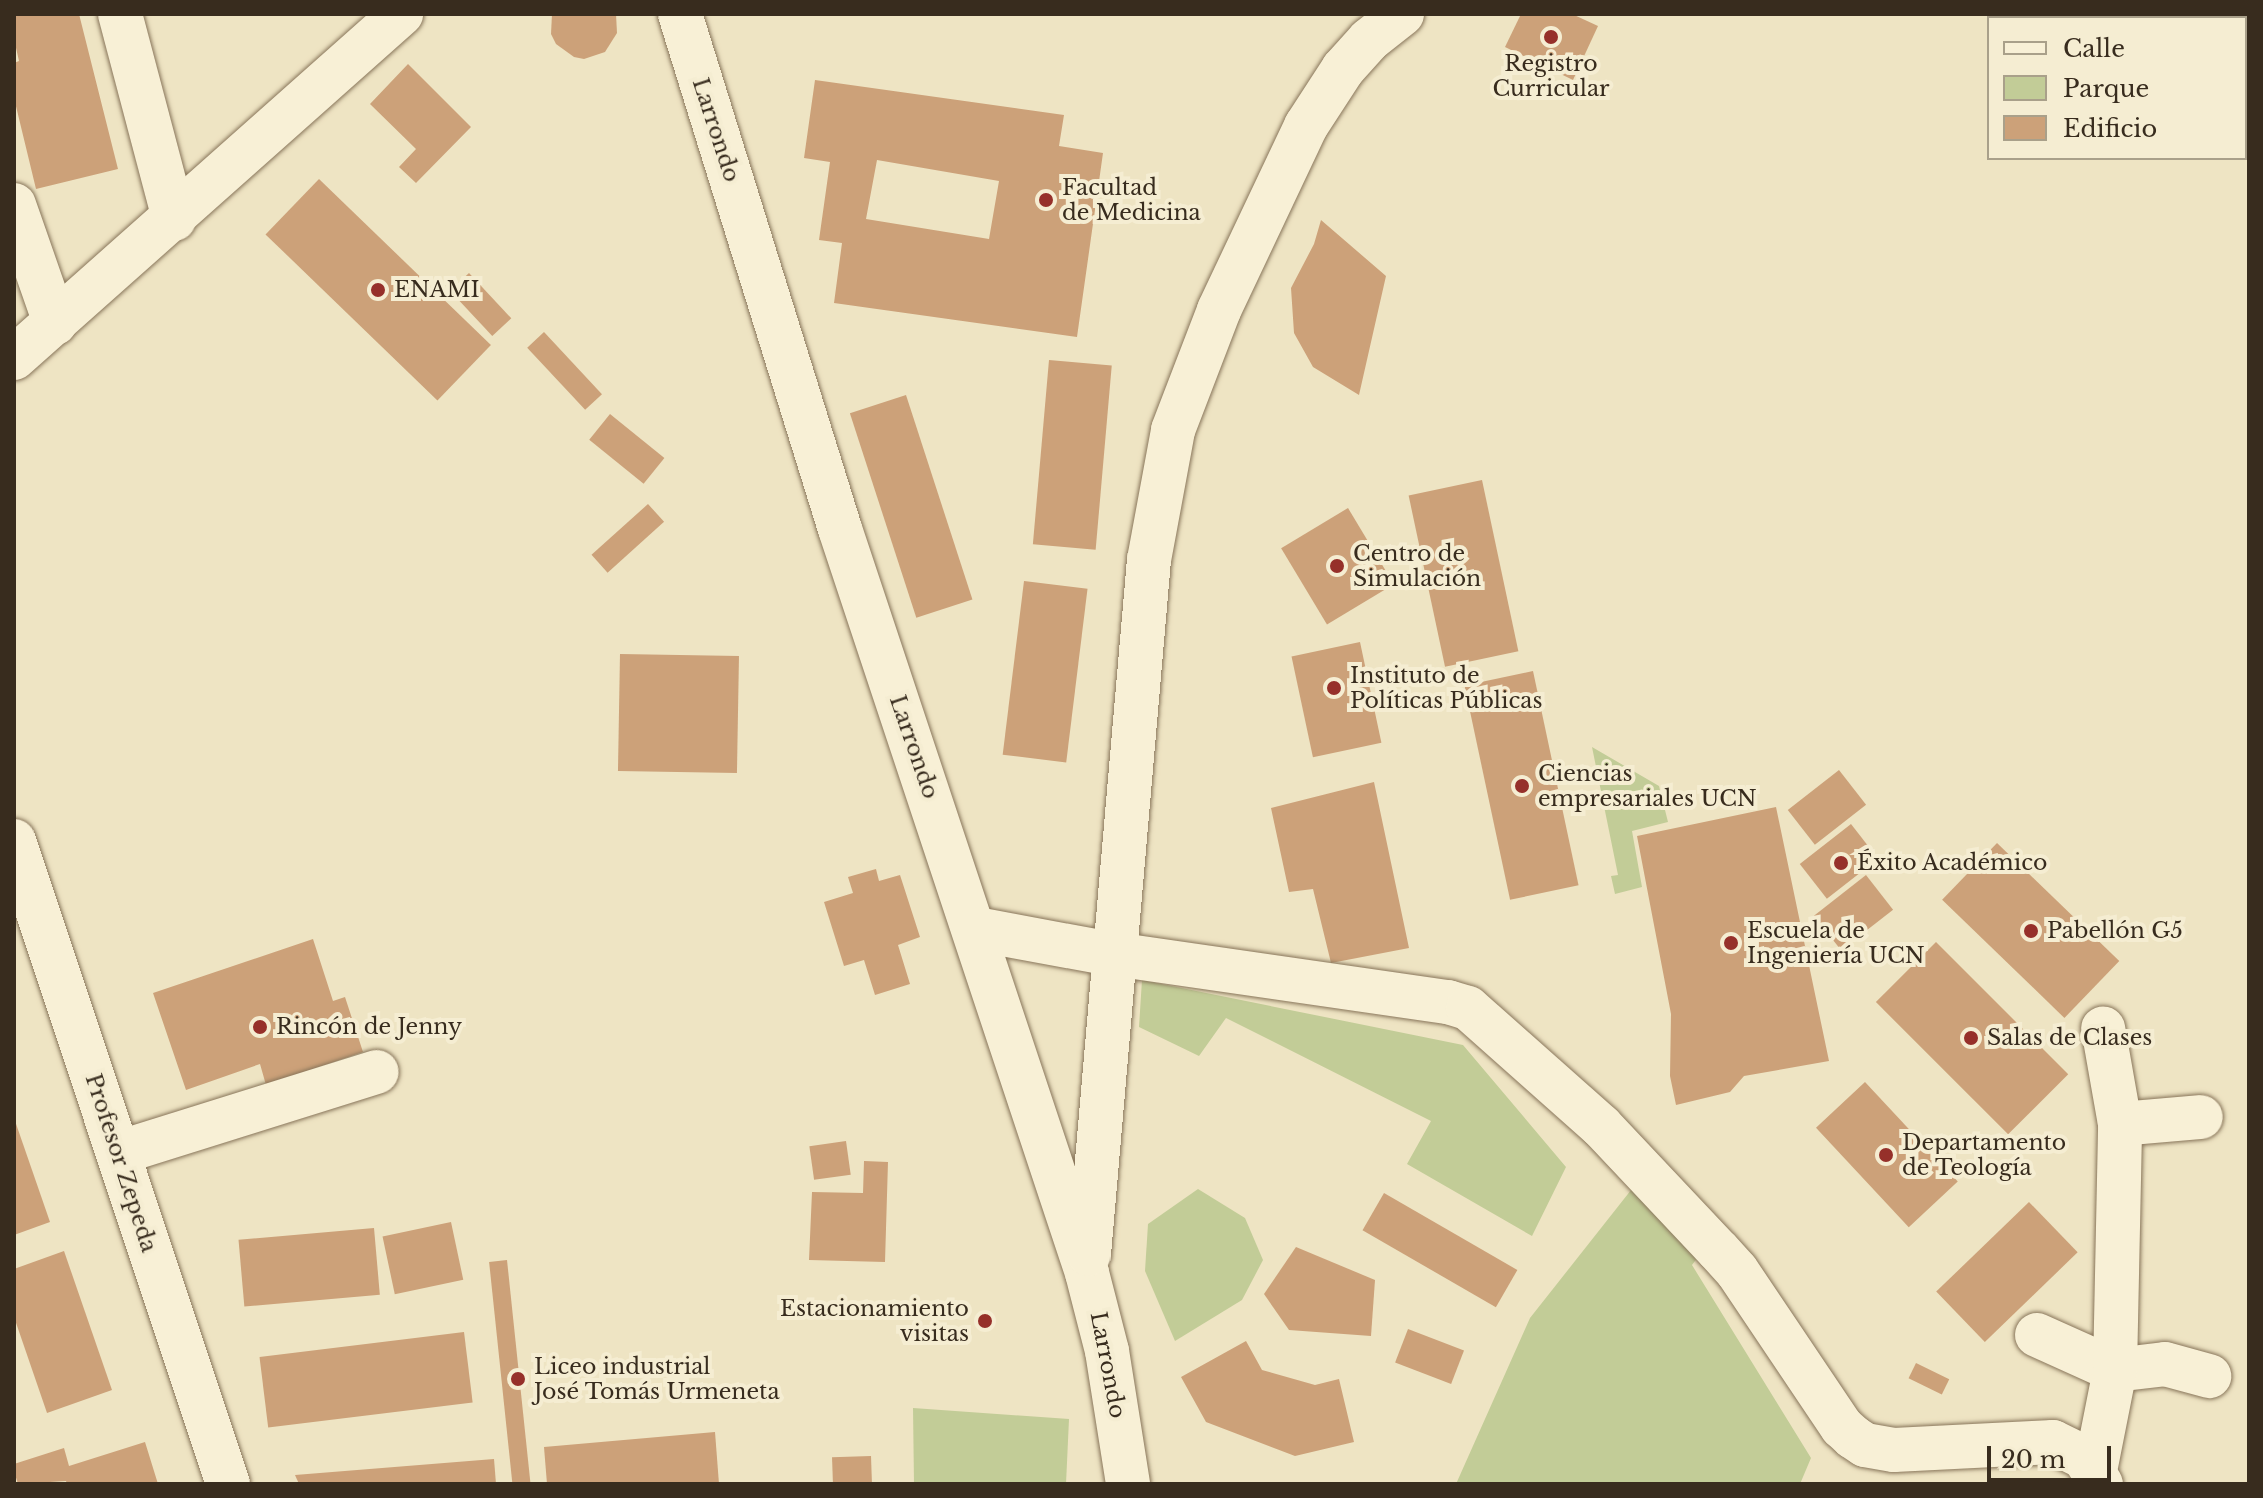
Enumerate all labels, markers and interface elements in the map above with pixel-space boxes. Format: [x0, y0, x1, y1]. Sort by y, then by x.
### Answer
legend [1987, 16, 2247, 160]
marker: Registro Curricular [1542, 28, 1560, 46]
text: Calle [2063, 34, 2125, 63]
place label: Registro Curricular [1492, 50, 1610, 102]
text: Parque [2063, 74, 2149, 103]
street label: Larrondo [687, 75, 745, 185]
text: Edificio [2063, 114, 2157, 143]
place label: Facultad de Medicina [1062, 174, 1201, 226]
marker: Facultad de Medicina [1037, 191, 1055, 209]
place label: ENAMI [394, 277, 480, 303]
marker: ENAMI [369, 281, 387, 299]
place label: Centro de Simulación [1353, 540, 1481, 592]
marker: Centro de Simulación [1328, 557, 1346, 575]
place label: Instituto de Políticas Públicas [1350, 662, 1542, 714]
marker: Instituto de Políticas Públicas [1325, 679, 1343, 697]
street label: Larrondo [884, 692, 944, 802]
place label: Ciencias empresariales UCN [1538, 760, 1757, 812]
marker: Ciencias empresariales UCN [1513, 777, 1531, 795]
place label: Éxito Académico [1857, 850, 2048, 876]
marker: Éxito Académico [1832, 854, 1850, 872]
place label: Escuela de Ingeniería UCN [1747, 917, 1925, 968]
place label: Pabellón G5 [2047, 918, 2183, 944]
marker: Pabellón G5 [2022, 922, 2040, 940]
marker: Escuela de Ingeniería UCN [1722, 934, 1740, 952]
place label: Rincón de Jenny [276, 1014, 462, 1040]
marker: Rincón de Jenny [251, 1018, 269, 1036]
place label: Salas de Clases [1987, 1025, 2152, 1051]
marker: Salas de Clases [1962, 1029, 1980, 1047]
street label: Profesor Zepeda [80, 1070, 162, 1256]
place label: Departamento de Teología [1902, 1129, 2066, 1180]
marker: Departamento de Teología [1877, 1146, 1895, 1164]
place label: Estacionamiento visitas [780, 1295, 969, 1346]
street label: Larrondo [1085, 1310, 1131, 1420]
marker: Estacionamiento visitas [976, 1312, 994, 1330]
place label: Liceo industrial José Tomás Urmeneta [534, 1353, 780, 1404]
marker: Liceo industrial José Tomás Urmeneta [509, 1370, 527, 1388]
scale bar [1991, 1430, 2115, 1480]
text: 20 m [2001, 1445, 2066, 1474]

